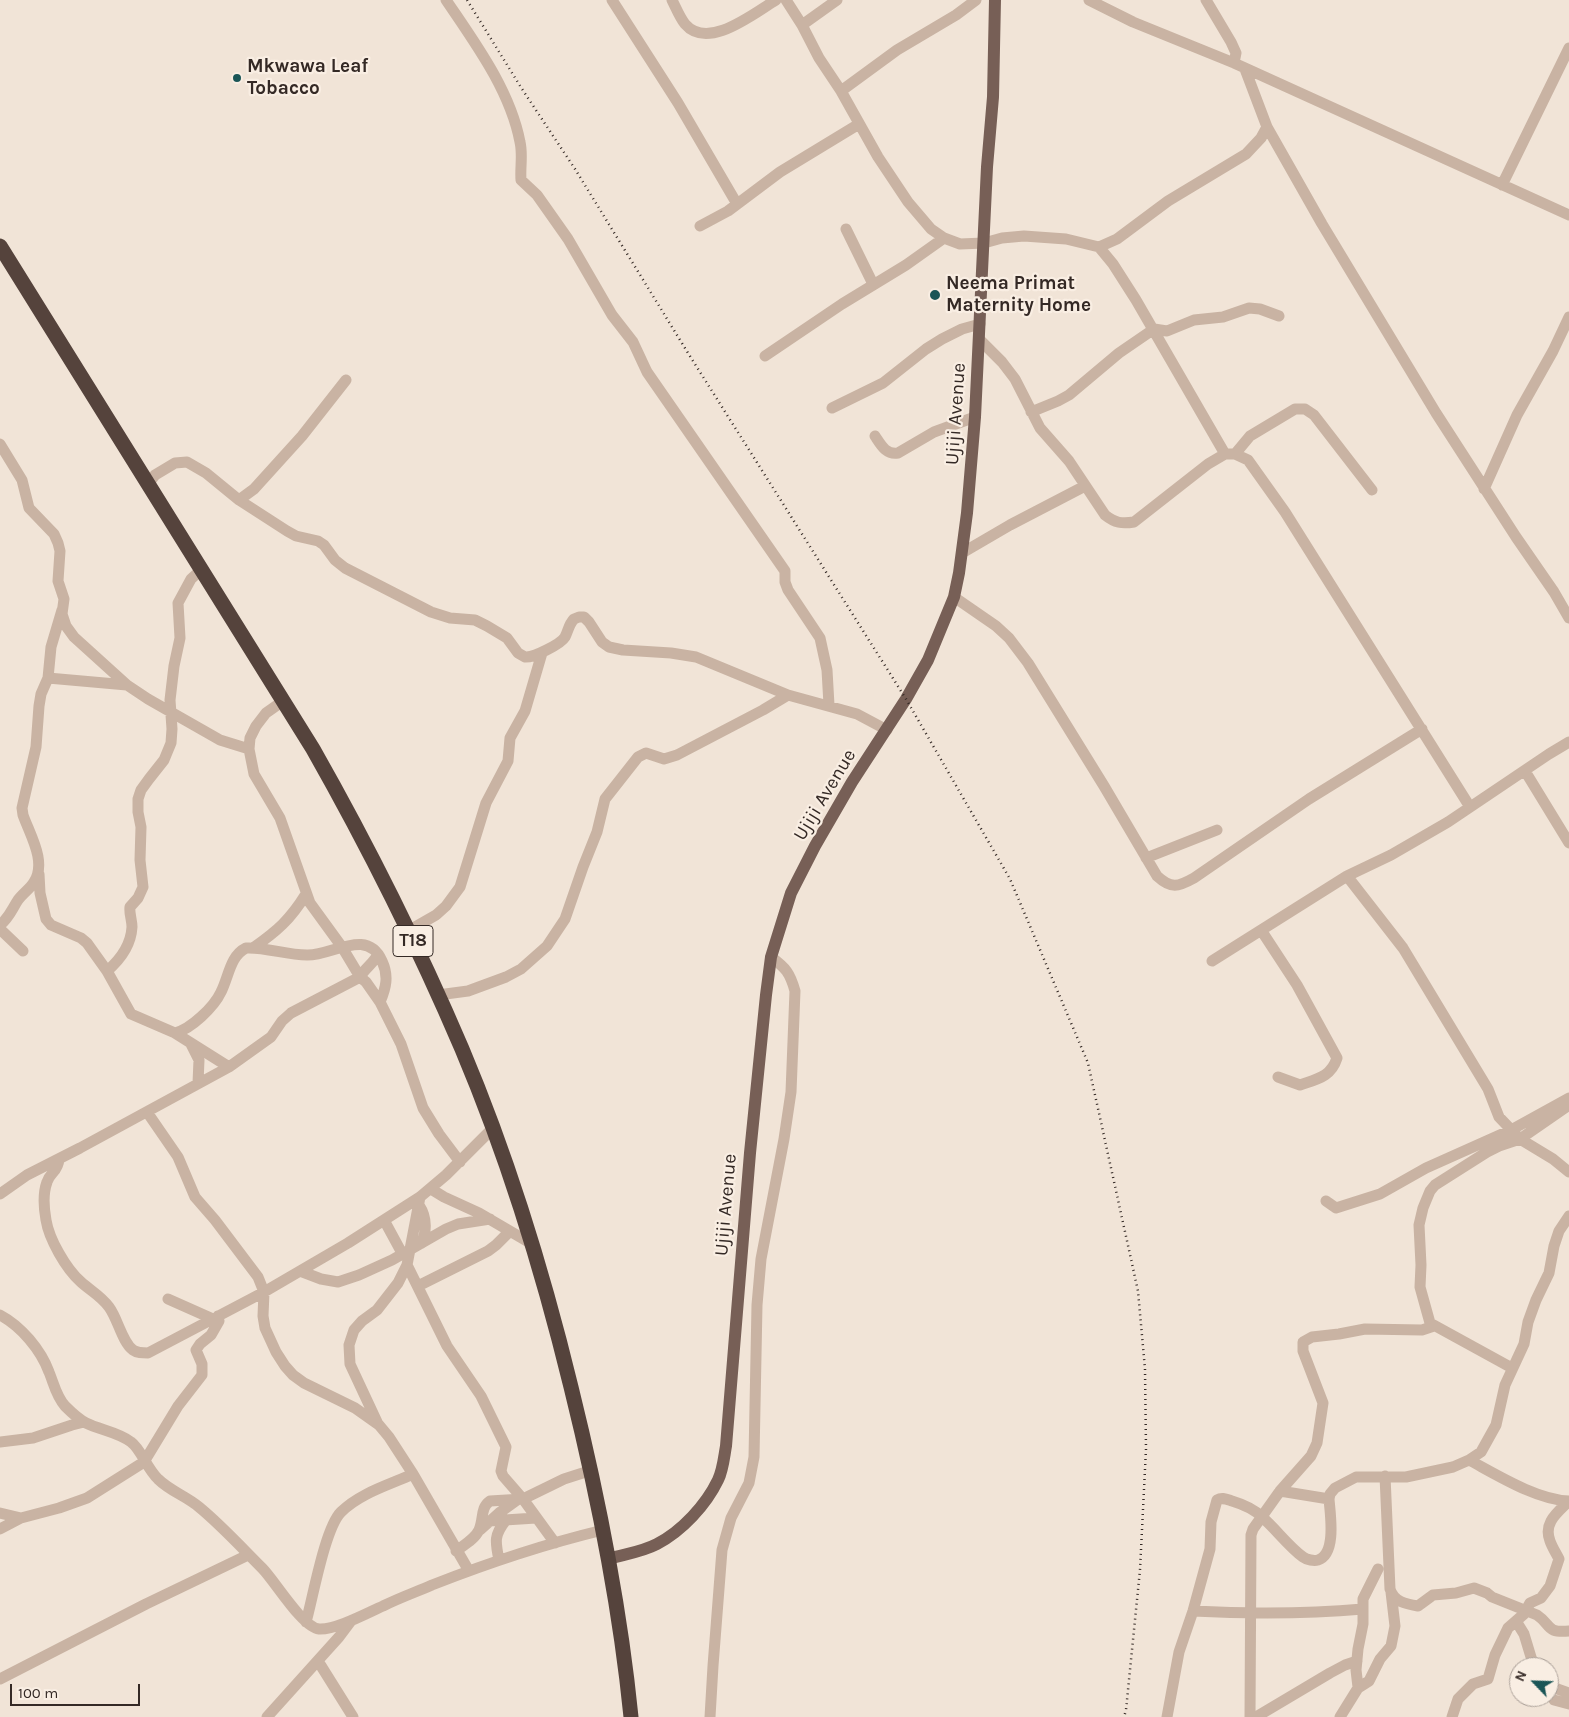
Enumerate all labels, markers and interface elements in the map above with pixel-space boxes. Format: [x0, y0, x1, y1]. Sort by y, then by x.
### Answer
place label: Mkwawa Leaf Tobacco [247, 56, 368, 100]
marker: Mkwawa Leaf Tobacco [231, 72, 243, 84]
place label: Neema Primat Maternity Home [946, 273, 1091, 317]
marker: Neema Primat Maternity Home [928, 288, 942, 302]
street label: Ujiji Avenue [941, 362, 971, 466]
street label: Ujiji Avenue [789, 745, 861, 845]
road number: T18 [393, 926, 433, 956]
street label: Ujiji Avenue [710, 1153, 742, 1257]
north arrow [1509, 1657, 1559, 1707]
text: N [1511, 1668, 1531, 1684]
scale bar [12, 1674, 142, 1706]
text: 100 m [18, 1684, 58, 1702]

